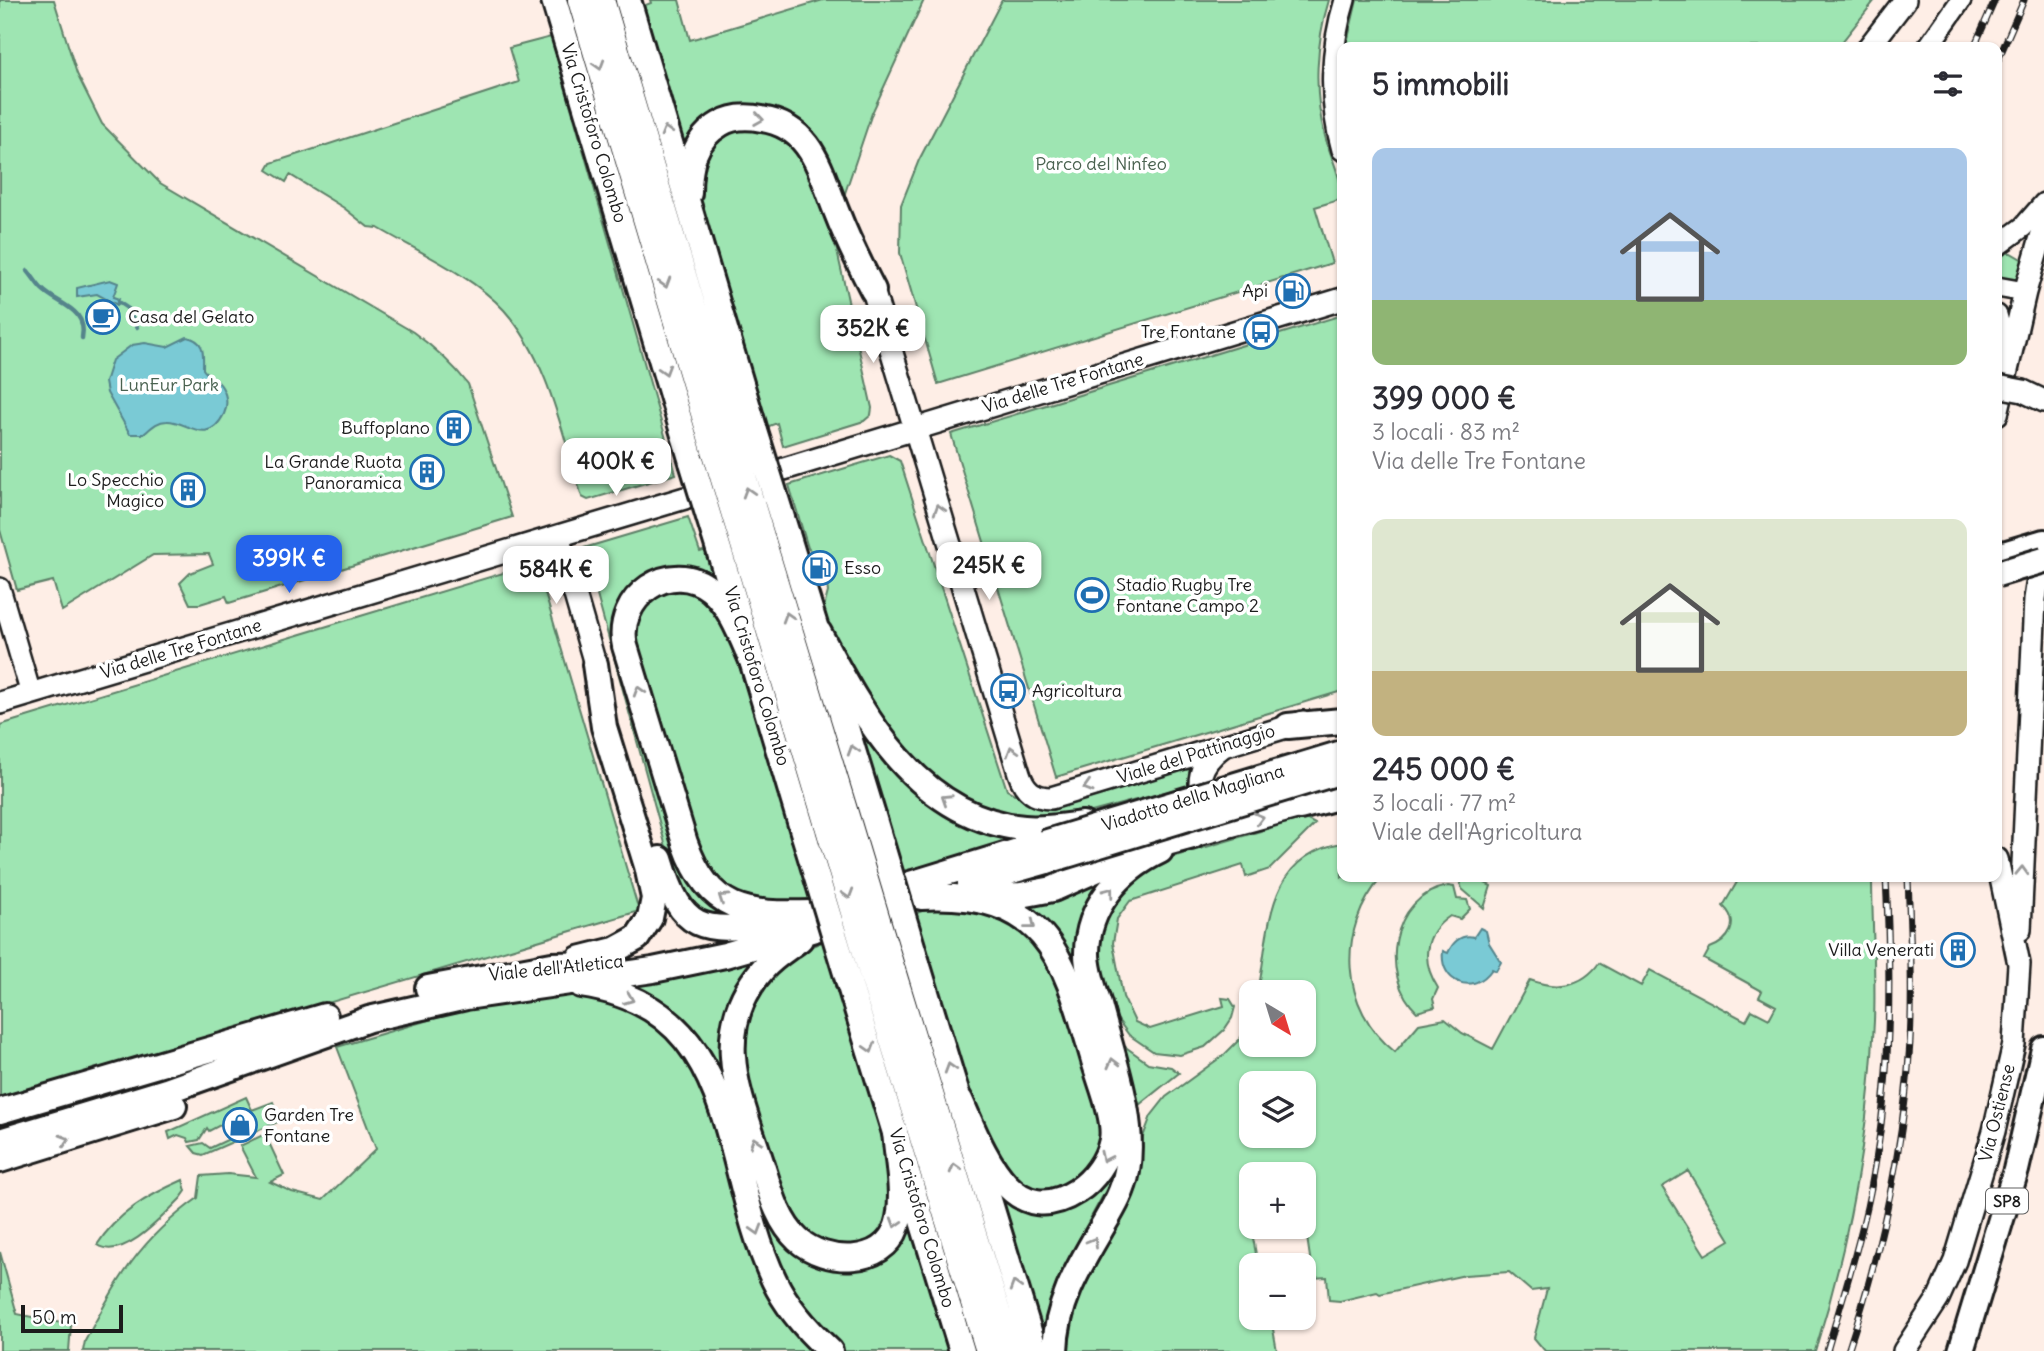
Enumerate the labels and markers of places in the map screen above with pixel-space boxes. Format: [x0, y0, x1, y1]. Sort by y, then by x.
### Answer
fuel station icon: Api [1274, 272, 1312, 310]
place label: Api [1242, 279, 1268, 302]
cafe icon: Casa del Gelato [84, 298, 122, 336]
place label: Casa del Gelato [128, 305, 254, 328]
pin: 352K € [816, 306, 930, 365]
bus stop icon: Tre Fontane [1242, 313, 1280, 351]
place label: Tre Fontane [1141, 320, 1236, 343]
building icon: Buffoplano [435, 409, 473, 447]
place label: Buffoplano [341, 416, 430, 439]
pin: 400K € [559, 438, 673, 498]
place label: La Grande Ruota Panoramica [264, 450, 402, 494]
building icon: La Grande Ruota Panoramica [408, 453, 446, 491]
place label: Lo Specchio Magico [67, 468, 164, 512]
building icon: Lo Specchio Magico [169, 471, 207, 509]
pin: 399K € [232, 536, 346, 595]
pin: 245K € [932, 542, 1046, 602]
pin: 584K € [499, 546, 613, 606]
fuel station icon: Esso [801, 549, 839, 587]
place label: Esso [844, 556, 881, 579]
place label: Stadio Rugby Tre Fontane Campo 2 [1116, 573, 1259, 617]
sports icon: Stadio Rugby Tre Fontane Campo 2 [1073, 576, 1111, 614]
bus stop icon: Agricoltura [989, 672, 1027, 710]
place label: Agricoltura [1032, 679, 1122, 702]
building icon: Villa Venerati [1939, 931, 1977, 969]
place label: Villa Venerati [1828, 938, 1934, 961]
place label: Garden Tre Fontane [264, 1103, 354, 1147]
shop icon: Garden Tre Fontane [221, 1106, 259, 1144]

